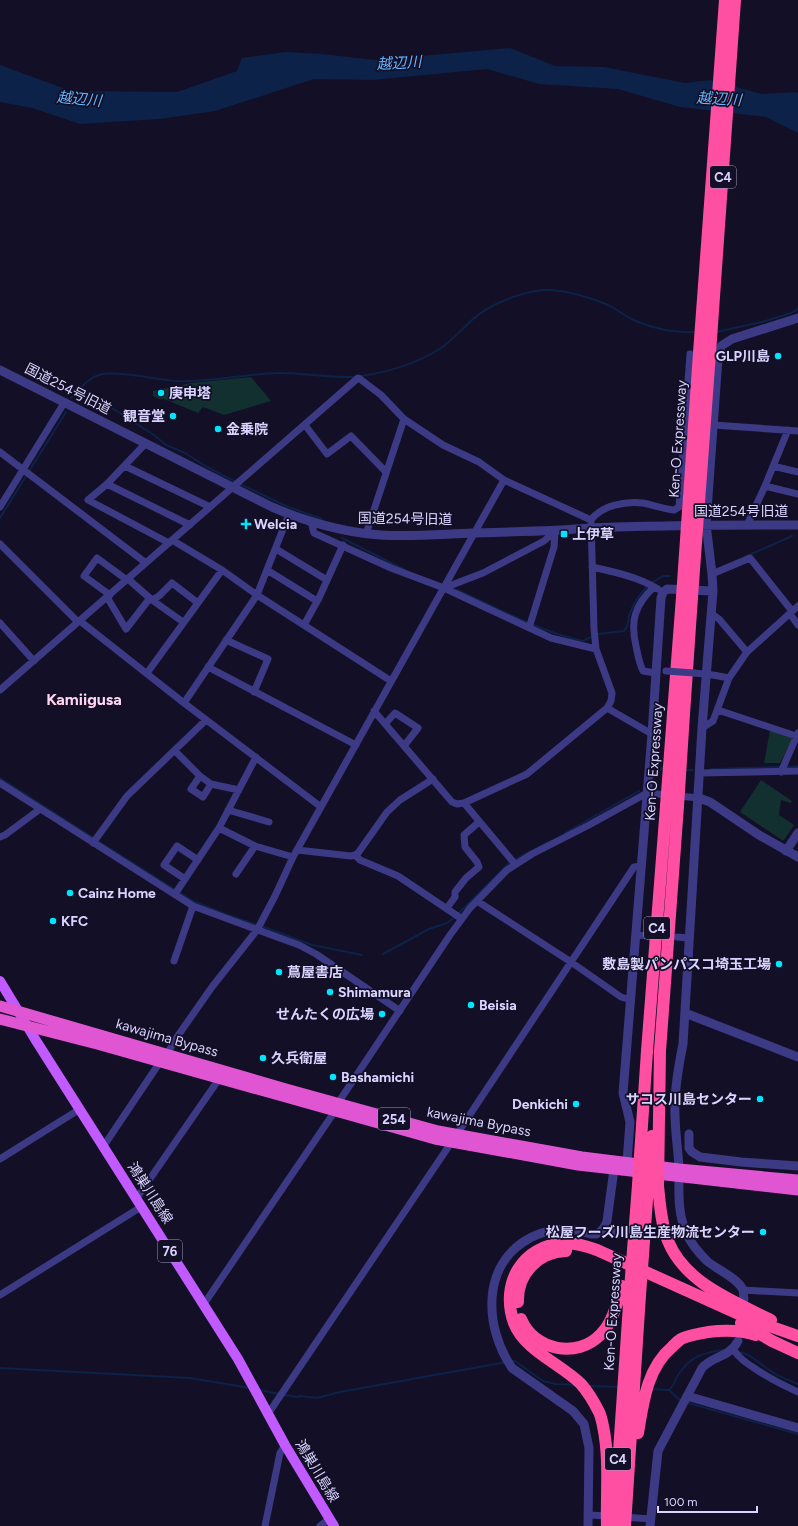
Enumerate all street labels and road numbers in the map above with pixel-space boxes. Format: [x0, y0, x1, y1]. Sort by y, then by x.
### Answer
road number: C4 [710, 166, 736, 188]
street label: 国道254号旧道 [22, 360, 114, 418]
street label: Ken-O Expressway [665, 379, 691, 498]
street label: 国道254号旧道 [694, 503, 788, 520]
street label: 国道254号旧道 [358, 510, 452, 528]
street label: Ken-O Expressway [641, 702, 667, 821]
road number: C4 [644, 917, 670, 939]
street label: kawajima Bypass [114, 1015, 220, 1061]
street label: kawajima Bypass [426, 1104, 532, 1140]
road number: 254 [378, 1108, 410, 1130]
street label: 鴻巣川島線 [124, 1159, 176, 1227]
road number: 76 [158, 1240, 182, 1262]
street label: Ken-O Expressway [600, 1252, 626, 1371]
street label: 鴻巣川島線 [292, 1437, 342, 1505]
road number: C4 [605, 1448, 631, 1470]

